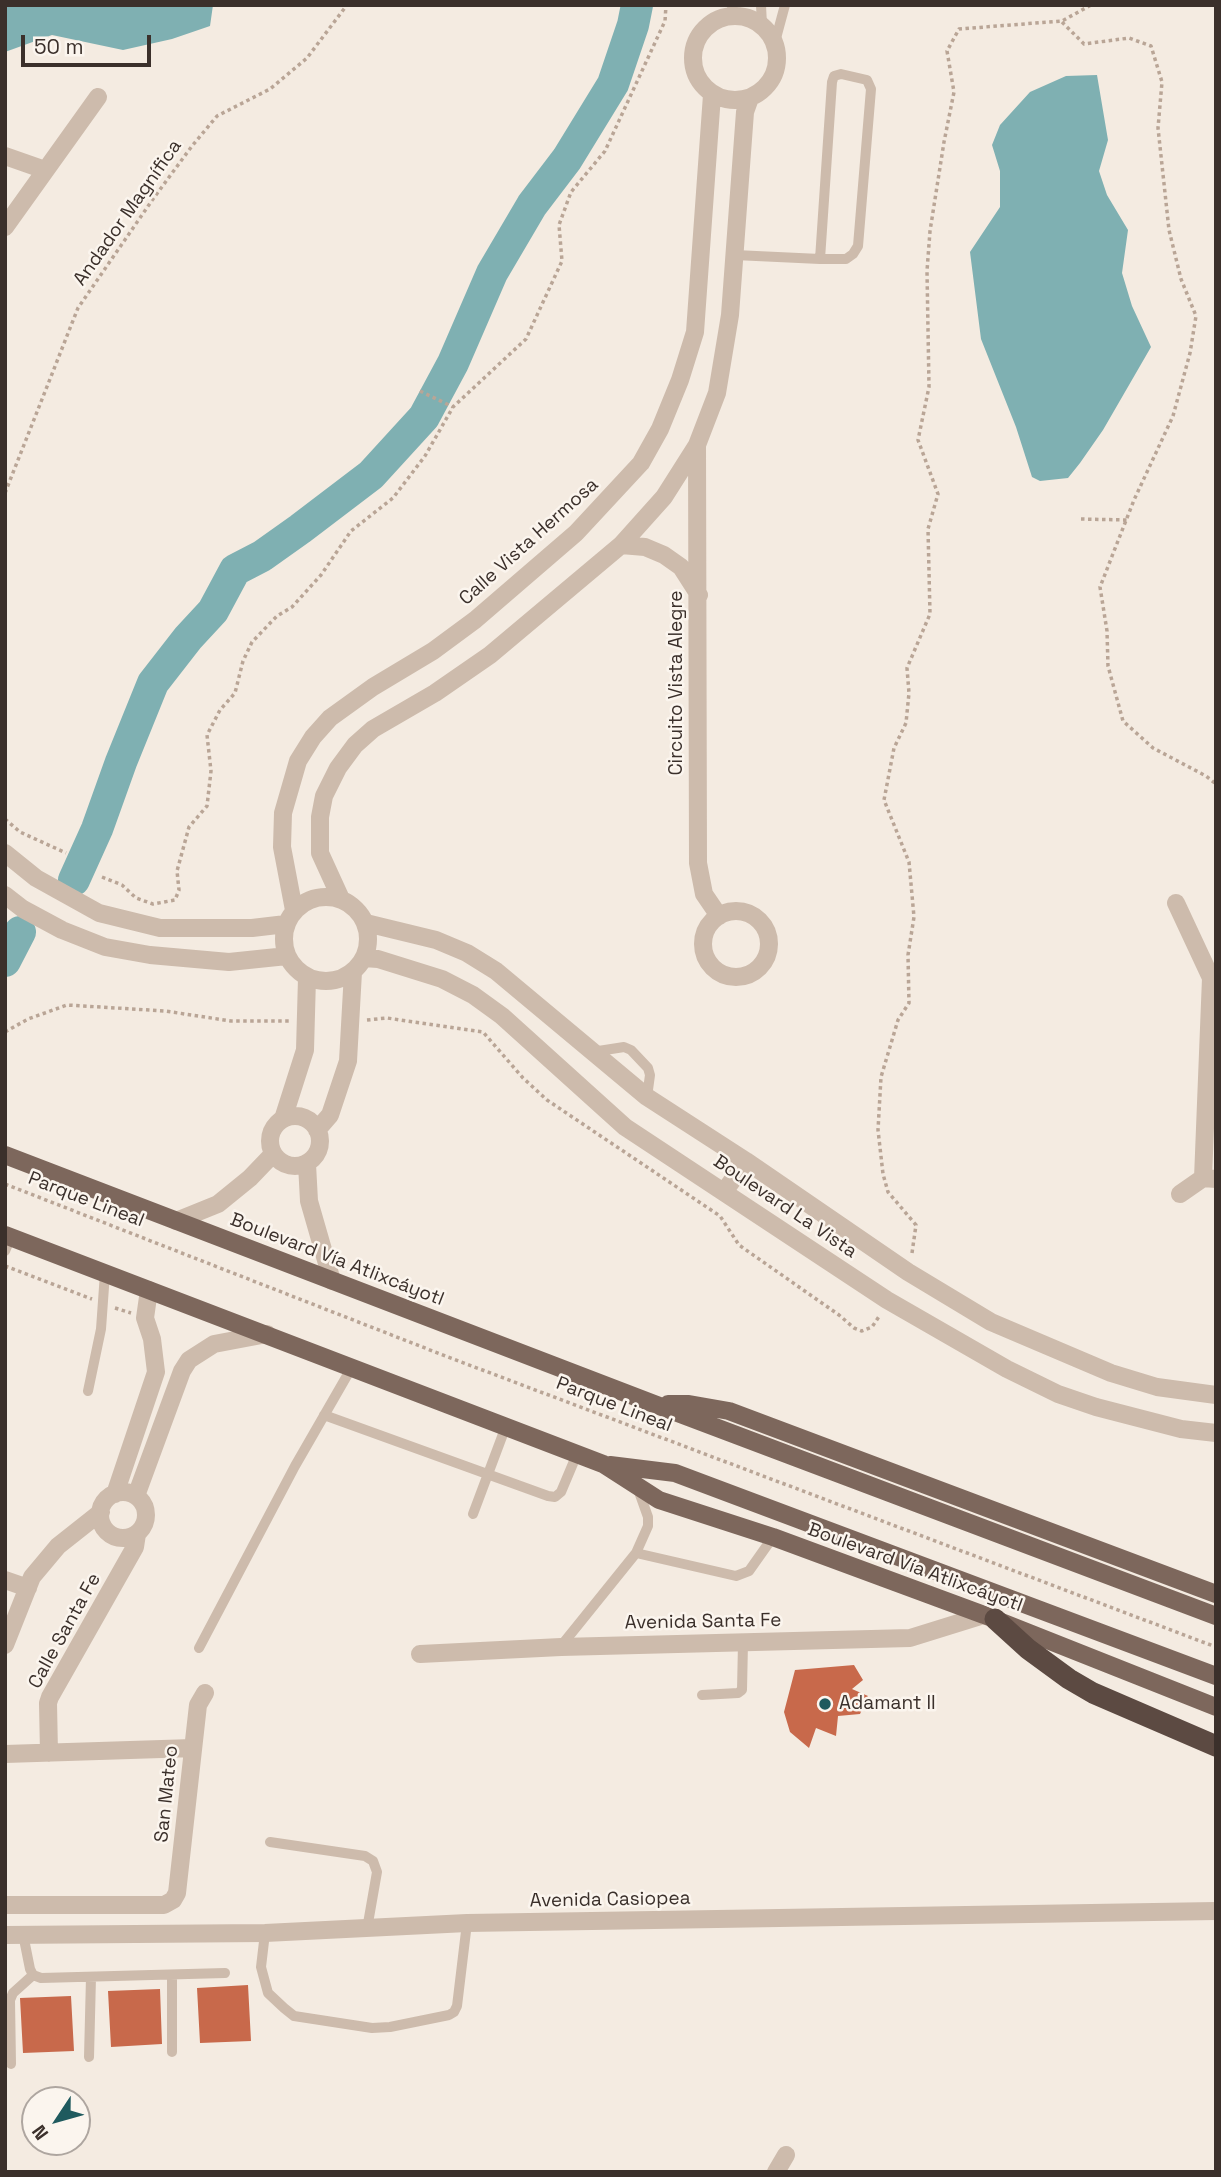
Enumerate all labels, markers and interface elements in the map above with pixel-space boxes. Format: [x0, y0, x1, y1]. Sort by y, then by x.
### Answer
scale bar [24, 21, 154, 65]
text: 50 m [34, 33, 84, 60]
street label: Andador Magnífica [69, 136, 187, 290]
street label: Calle Vista Hermosa [455, 474, 603, 610]
street label: Circuito Vista Alegre [666, 590, 688, 776]
street label: Boulevard La Vista [709, 1151, 861, 1263]
street label: Parque Lineal [25, 1167, 147, 1233]
street label: Boulevard Vía Atlixcáyotl [227, 1209, 447, 1311]
street label: Parque Lineal [553, 1372, 675, 1438]
street label: Boulevard Vía Atlixcáyotl [804, 1518, 1026, 1618]
street label: Calle Santa Fe [24, 1569, 106, 1693]
street label: Avenida Santa Fe [624, 1609, 782, 1635]
place label: Adamant II [839, 1693, 936, 1715]
marker: Adamant II [817, 1696, 833, 1712]
street label: San Mateo [151, 1744, 183, 1844]
street label: Avenida Casiopea [529, 1887, 691, 1913]
north arrow [21, 2086, 91, 2156]
text: N [26, 2120, 54, 2145]

